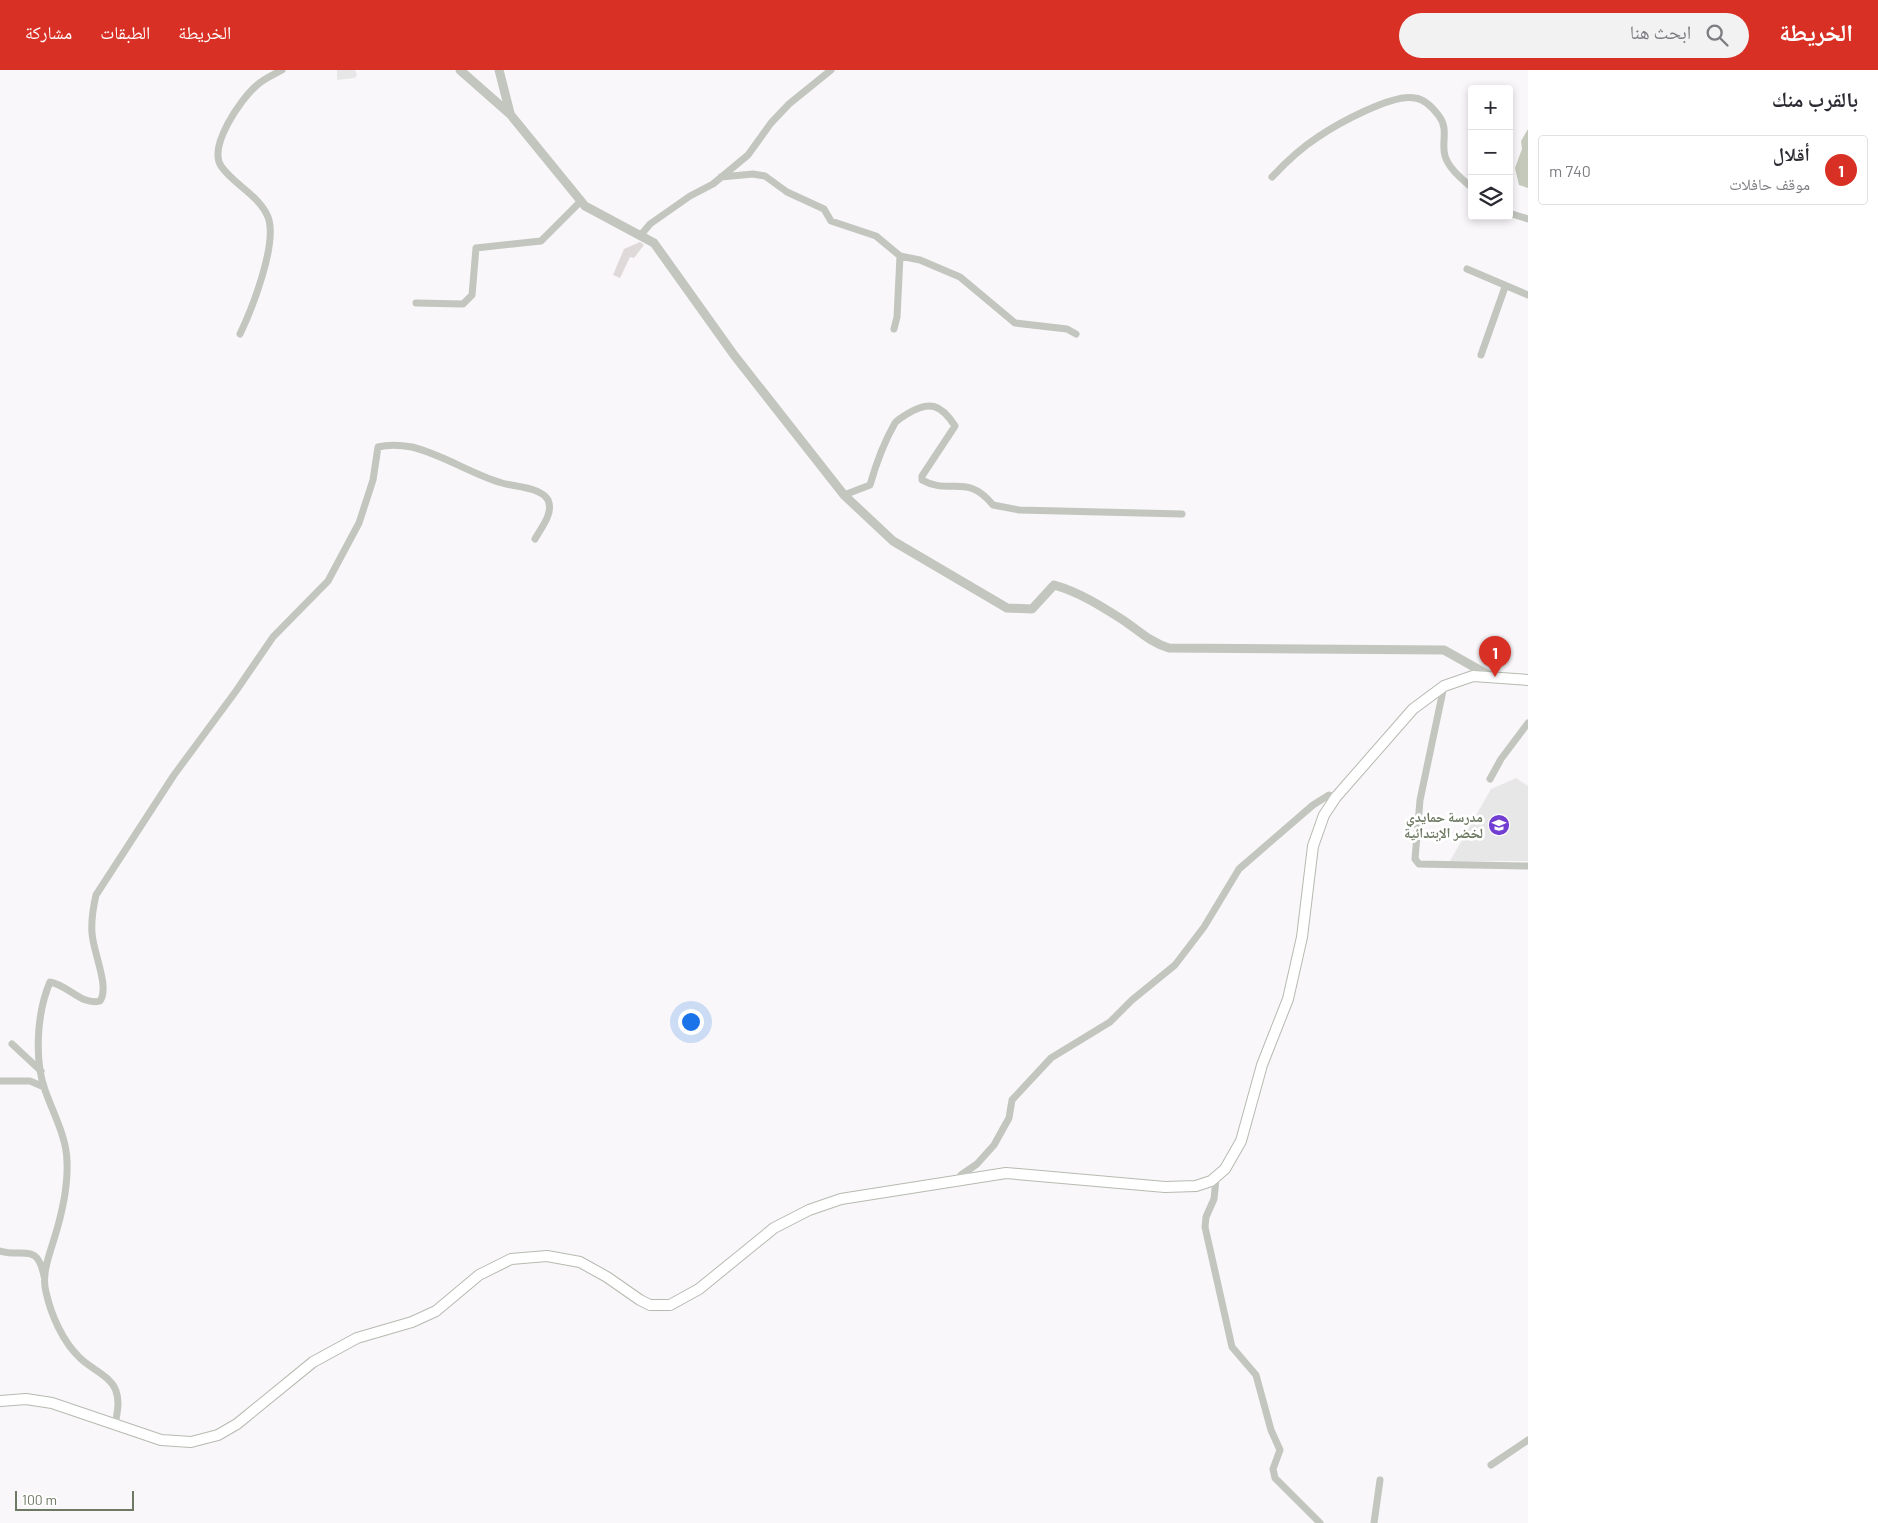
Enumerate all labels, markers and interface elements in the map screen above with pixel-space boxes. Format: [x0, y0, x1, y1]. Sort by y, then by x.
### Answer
search box [1399, 13, 1749, 58]
text: الخريطة [1779, 17, 1853, 46]
text: ابحث هنا [1630, 20, 1691, 43]
text: مشاركة [25, 21, 72, 43]
text: الطبقات [100, 21, 150, 43]
text: الخريطة [178, 21, 231, 43]
icon: search [1703, 21, 1731, 49]
map controls [1468, 85, 1513, 220]
button: + [1468, 85, 1513, 130]
text: بالقرب منك [1772, 86, 1858, 111]
button: − [1468, 130, 1513, 175]
text: أقلال [1773, 142, 1810, 165]
text: 740 m [1549, 161, 1591, 180]
text: 1 [1838, 161, 1844, 180]
text: موقف حافلات [1729, 174, 1810, 193]
button: layers [1468, 175, 1513, 220]
pin: 1 [1479, 636, 1511, 677]
place label: مدرسة حمايدي لخضر الإبتدائية [1404, 808, 1483, 842]
school or university icon: مدرسة حمايدي لخضر الإبتدائية [1487, 813, 1511, 837]
your location [678, 1009, 704, 1035]
scale bar [15, 1488, 134, 1511]
text: 100 m [22, 1491, 57, 1508]

